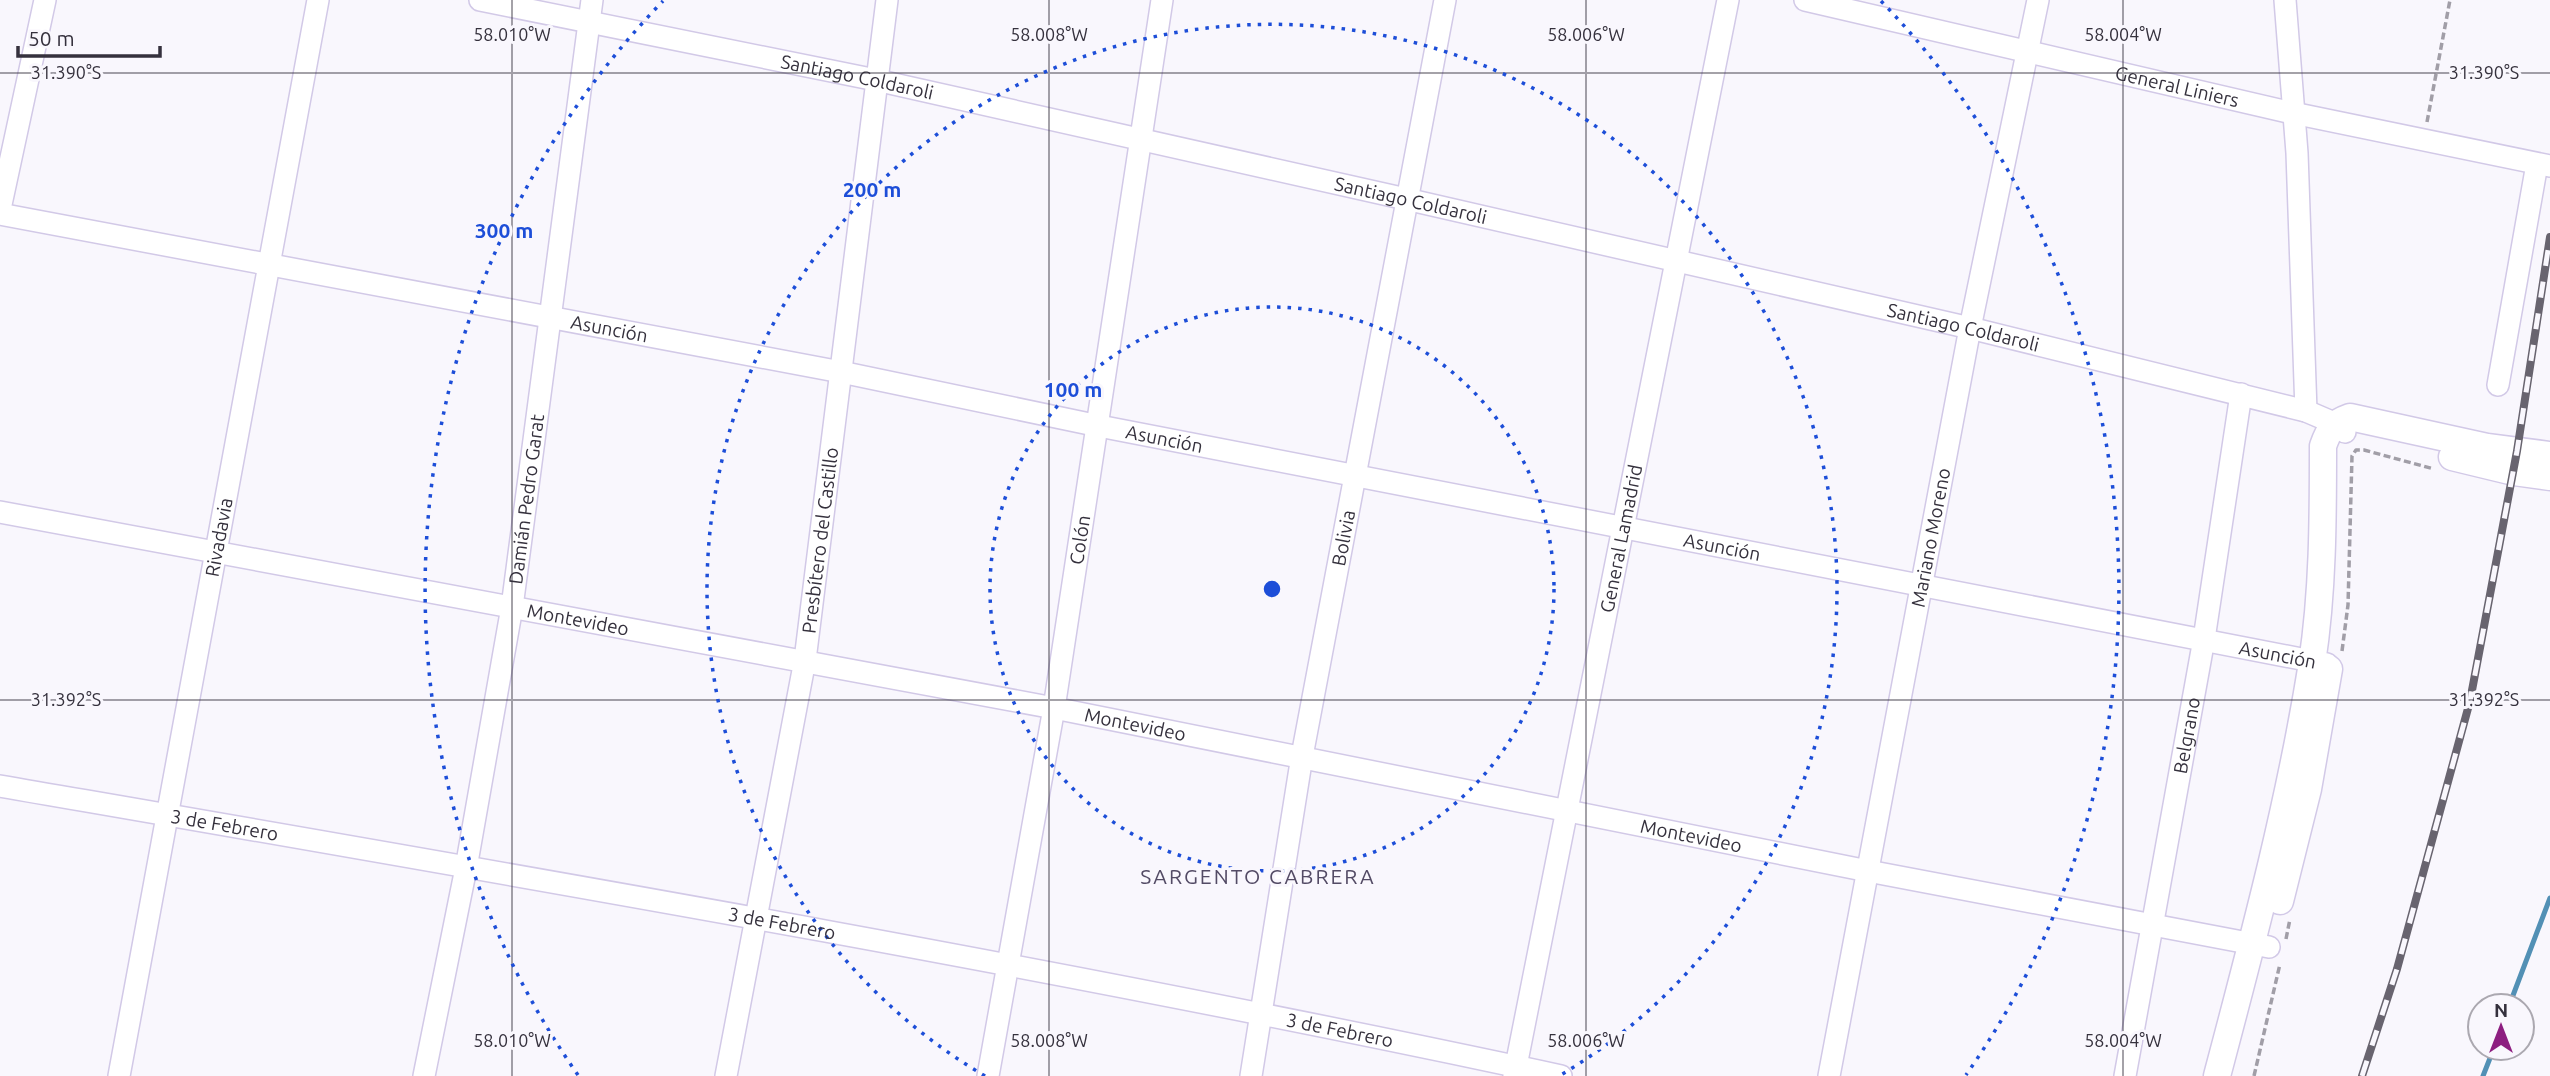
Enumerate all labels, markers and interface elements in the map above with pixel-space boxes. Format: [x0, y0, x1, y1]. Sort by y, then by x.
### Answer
scale bar [18, 14, 159, 58]
text: 58.010°W [473, 24, 551, 44]
text: 58.008°W [1010, 24, 1088, 44]
text: 58.006°W [1547, 24, 1625, 44]
text: 58.004°W [2084, 24, 2162, 44]
text: 50 m [28, 26, 75, 50]
street label: Santiago Coldaroli [779, 50, 936, 104]
street label: General Liniers [2113, 61, 2241, 111]
text: 31.390°S [31, 62, 101, 82]
text: 31.390°S [2449, 62, 2519, 82]
street label: Santiago Coldaroli [1332, 172, 1489, 228]
text: 200 m [843, 177, 901, 201]
text: 300 m [475, 218, 533, 242]
street label: Santiago Coldaroli [1885, 298, 2042, 356]
street label: Asunción [569, 310, 650, 346]
text: 100 m [1044, 377, 1102, 401]
street label: Damián Pedro Garat [504, 412, 548, 586]
street label: Asunción [1124, 420, 1205, 457]
street label: Presbítero del Castillo [797, 446, 842, 635]
street label: General Lamadrid [1595, 463, 1646, 614]
street label: Mariano Moreno [1907, 466, 1954, 609]
street label: Rivadavia [201, 496, 237, 579]
street label: Bolivia [1327, 508, 1359, 568]
street label: Colón [1065, 514, 1094, 566]
street label: Asunción [1682, 529, 1762, 565]
centre of rings [1260, 577, 1284, 601]
street label: Montevideo [525, 599, 631, 640]
street label: Asunción [2237, 636, 2318, 673]
text: 31.392°S [31, 689, 101, 709]
text: 31.392°S [2449, 689, 2519, 709]
street label: Belgrano [2169, 695, 2204, 776]
street label: Montevideo [1083, 703, 1188, 745]
street label: 3 de Febrero [169, 805, 280, 845]
street label: Montevideo [1639, 815, 1744, 857]
district label: SARGENTO CABRERA [1140, 864, 1376, 888]
street label: 3 de Febrero [727, 903, 838, 944]
north arrow [2466, 992, 2536, 1062]
text: N [2494, 999, 2508, 1021]
street label: 3 de Febrero [1285, 1008, 1395, 1052]
text: 58.010°W [473, 1030, 551, 1050]
text: 58.008°W [1010, 1030, 1088, 1050]
text: 58.006°W [1547, 1030, 1625, 1050]
text: 58.004°W [2084, 1030, 2162, 1050]

